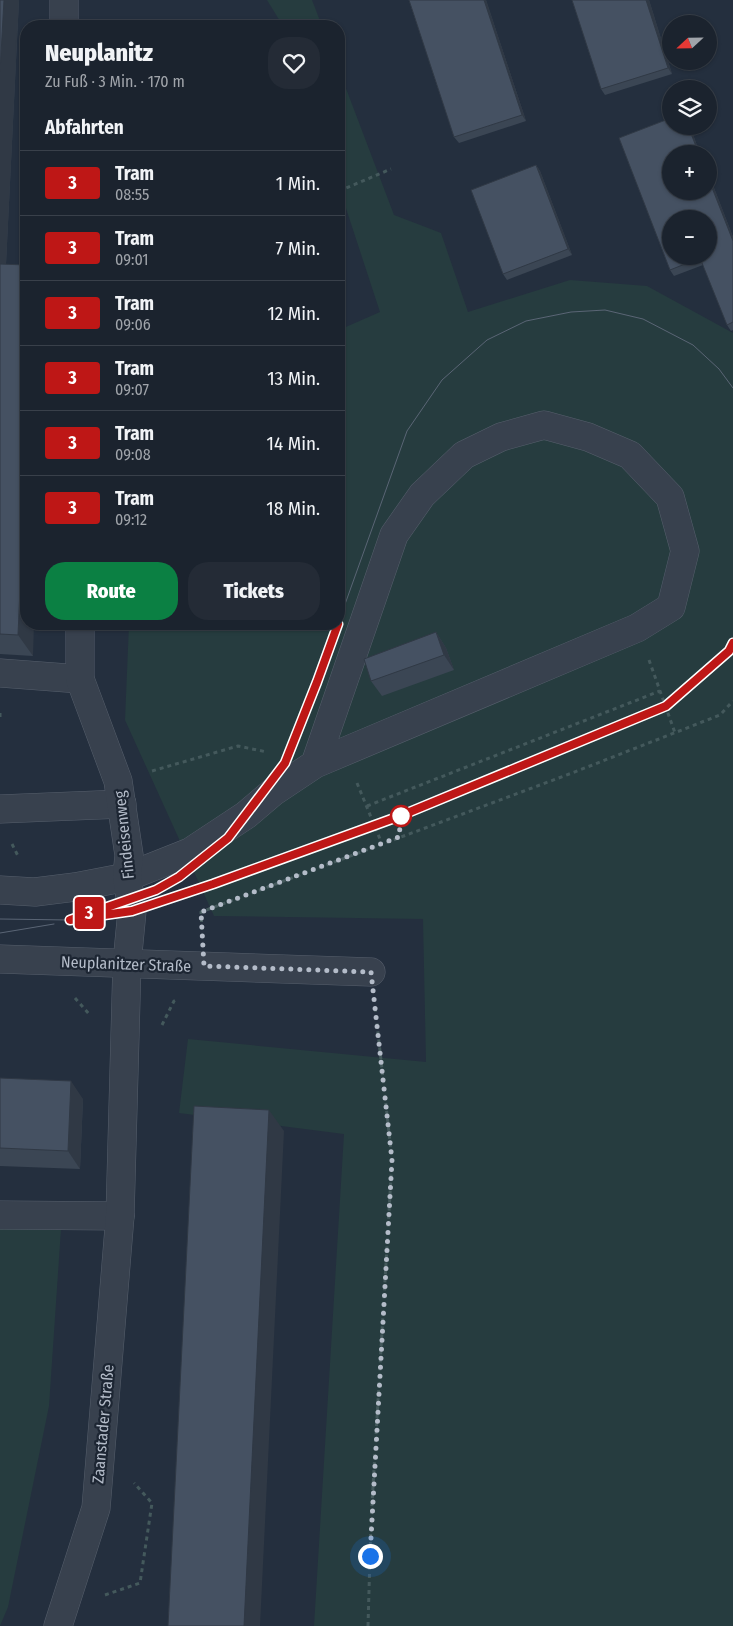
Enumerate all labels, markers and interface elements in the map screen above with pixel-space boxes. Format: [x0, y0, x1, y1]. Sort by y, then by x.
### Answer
north arrow [662, 15, 718, 70]
map controls [662, 15, 717, 265]
button: heart [268, 37, 320, 89]
text: Neuplanitz [45, 39, 153, 67]
text: Zu Fuß · 3 Min. · 170 m [45, 72, 185, 91]
button: layers [662, 80, 717, 135]
text: Abfahrten [45, 116, 124, 139]
button: + [662, 145, 717, 200]
text: Tram [115, 162, 154, 185]
text: 3 [68, 172, 77, 194]
text: 1 Min. [276, 172, 320, 195]
text: 08:55 [115, 185, 149, 204]
button: − [662, 210, 717, 265]
text: Tram [115, 227, 154, 250]
text: 3 [68, 237, 77, 259]
text: 7 Min. [276, 237, 320, 260]
text: 09:01 [115, 250, 149, 269]
text: Tram [115, 292, 154, 315]
text: 3 [68, 302, 77, 324]
text: 12 Min. [267, 302, 320, 325]
text: 09:06 [115, 315, 151, 334]
text: Tram [115, 357, 154, 380]
text: 3 [68, 367, 77, 389]
text: 13 Min. [267, 367, 320, 390]
text: 09:07 [115, 380, 149, 399]
text: Tram [115, 422, 154, 445]
text: 3 [68, 432, 77, 454]
text: 14 Min. [267, 432, 320, 455]
text: 09:08 [115, 445, 151, 464]
text: Tram [115, 487, 154, 510]
text: 3 [68, 497, 77, 519]
text: 18 Min. [266, 497, 320, 520]
text: 09:12 [115, 510, 147, 529]
button: Route [45, 562, 178, 620]
button: Tickets [188, 562, 320, 620]
street label: Findeisenweg [110, 790, 138, 880]
unlabelled marker [390, 805, 412, 827]
line badge: 3 [73, 897, 105, 929]
text: 3 [85, 902, 93, 924]
street label: Neuplanitzer Straße [61, 952, 191, 976]
street label: Zaanstader Straße [88, 1364, 118, 1484]
your location [358, 1544, 383, 1569]

